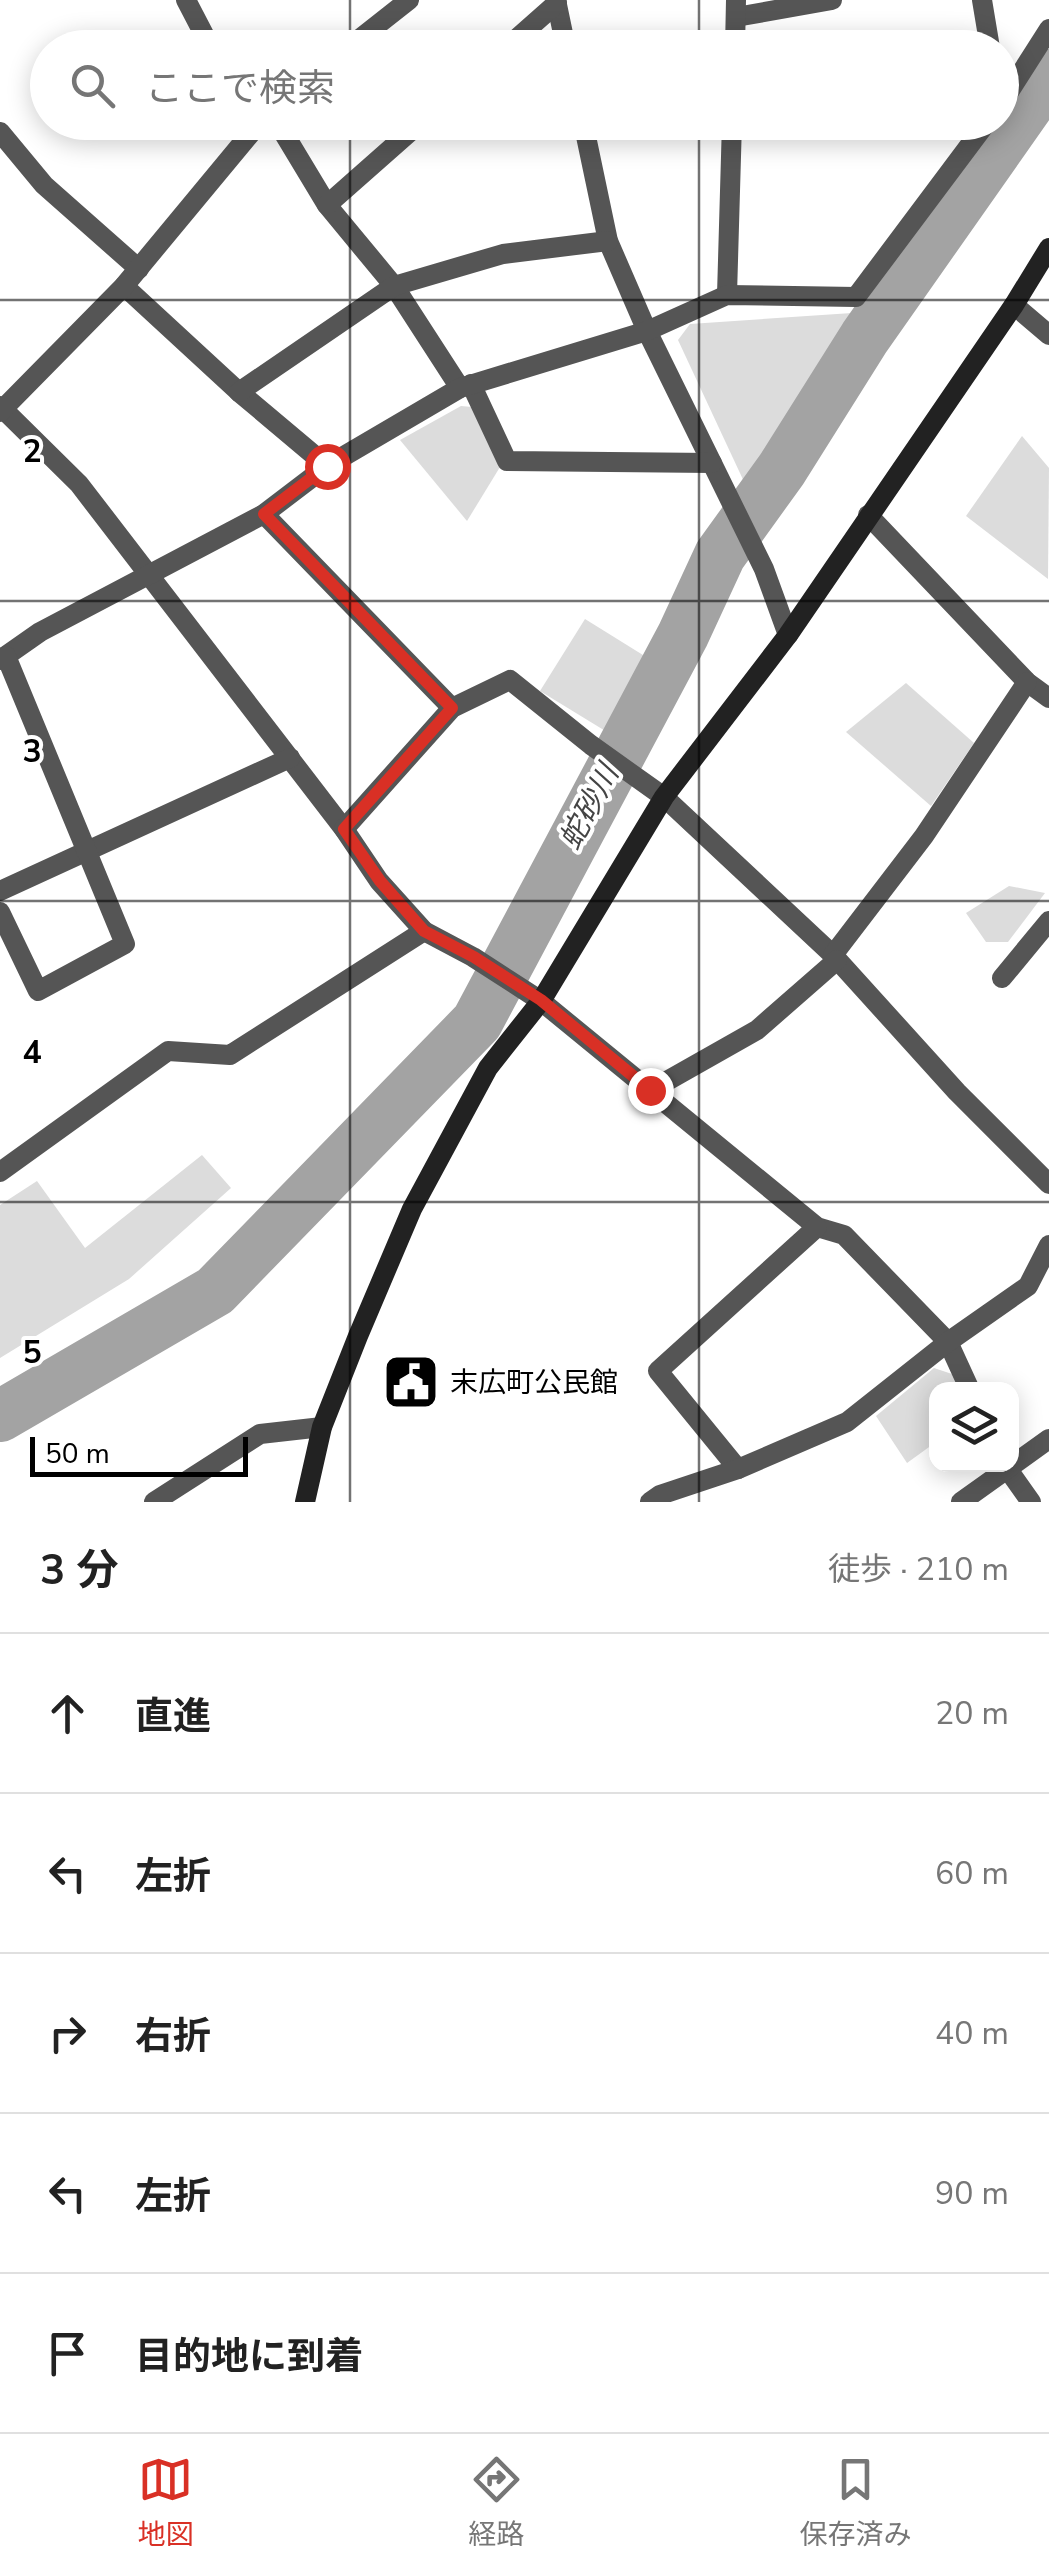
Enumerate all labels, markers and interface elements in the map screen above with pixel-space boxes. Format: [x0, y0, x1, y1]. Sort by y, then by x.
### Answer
search box [30, 30, 1019, 140]
icon: search [65, 58, 120, 113]
text: ここで検索 [145, 63, 335, 114]
text: 2 [22, 430, 42, 473]
route start [305, 444, 351, 490]
text: 3 [22, 730, 42, 773]
water label: 蛇砂川 [550, 755, 630, 857]
text: 4 [22, 1031, 42, 1074]
route end [628, 1068, 674, 1114]
text: 5 [22, 1331, 42, 1374]
public building icon: 末広町公民館 [381, 1352, 441, 1412]
place label: 末広町公民館 [450, 1364, 618, 1402]
map controls [929, 1382, 1019, 1472]
button: layers [929, 1382, 1019, 1472]
scale bar [30, 1432, 248, 1476]
text: 50 m [45, 1435, 110, 1473]
text: 3 分 [40, 1542, 119, 1599]
text: 徒歩 · 210 m [828, 1548, 1009, 1591]
icon: ahead [40, 1686, 95, 1741]
text: 直進 [135, 1691, 211, 1742]
text: 20 m [935, 1692, 1009, 1735]
icon: left [40, 1846, 95, 1901]
text: 左折 [135, 1851, 211, 1902]
text: 60 m [935, 1852, 1009, 1895]
icon: right [40, 2006, 95, 2061]
text: 右折 [135, 2011, 211, 2062]
text: 40 m [935, 2012, 1009, 2055]
icon: left [40, 2166, 95, 2221]
text: 左折 [135, 2171, 211, 2222]
text: 90 m [935, 2172, 1009, 2215]
icon: arrive [40, 2326, 95, 2381]
text: 目的地に到着 [135, 2331, 363, 2382]
tab: 地図 [137, 2452, 194, 2554]
tab: 経路 [468, 2452, 525, 2554]
tab: 保存済み [799, 2452, 912, 2554]

